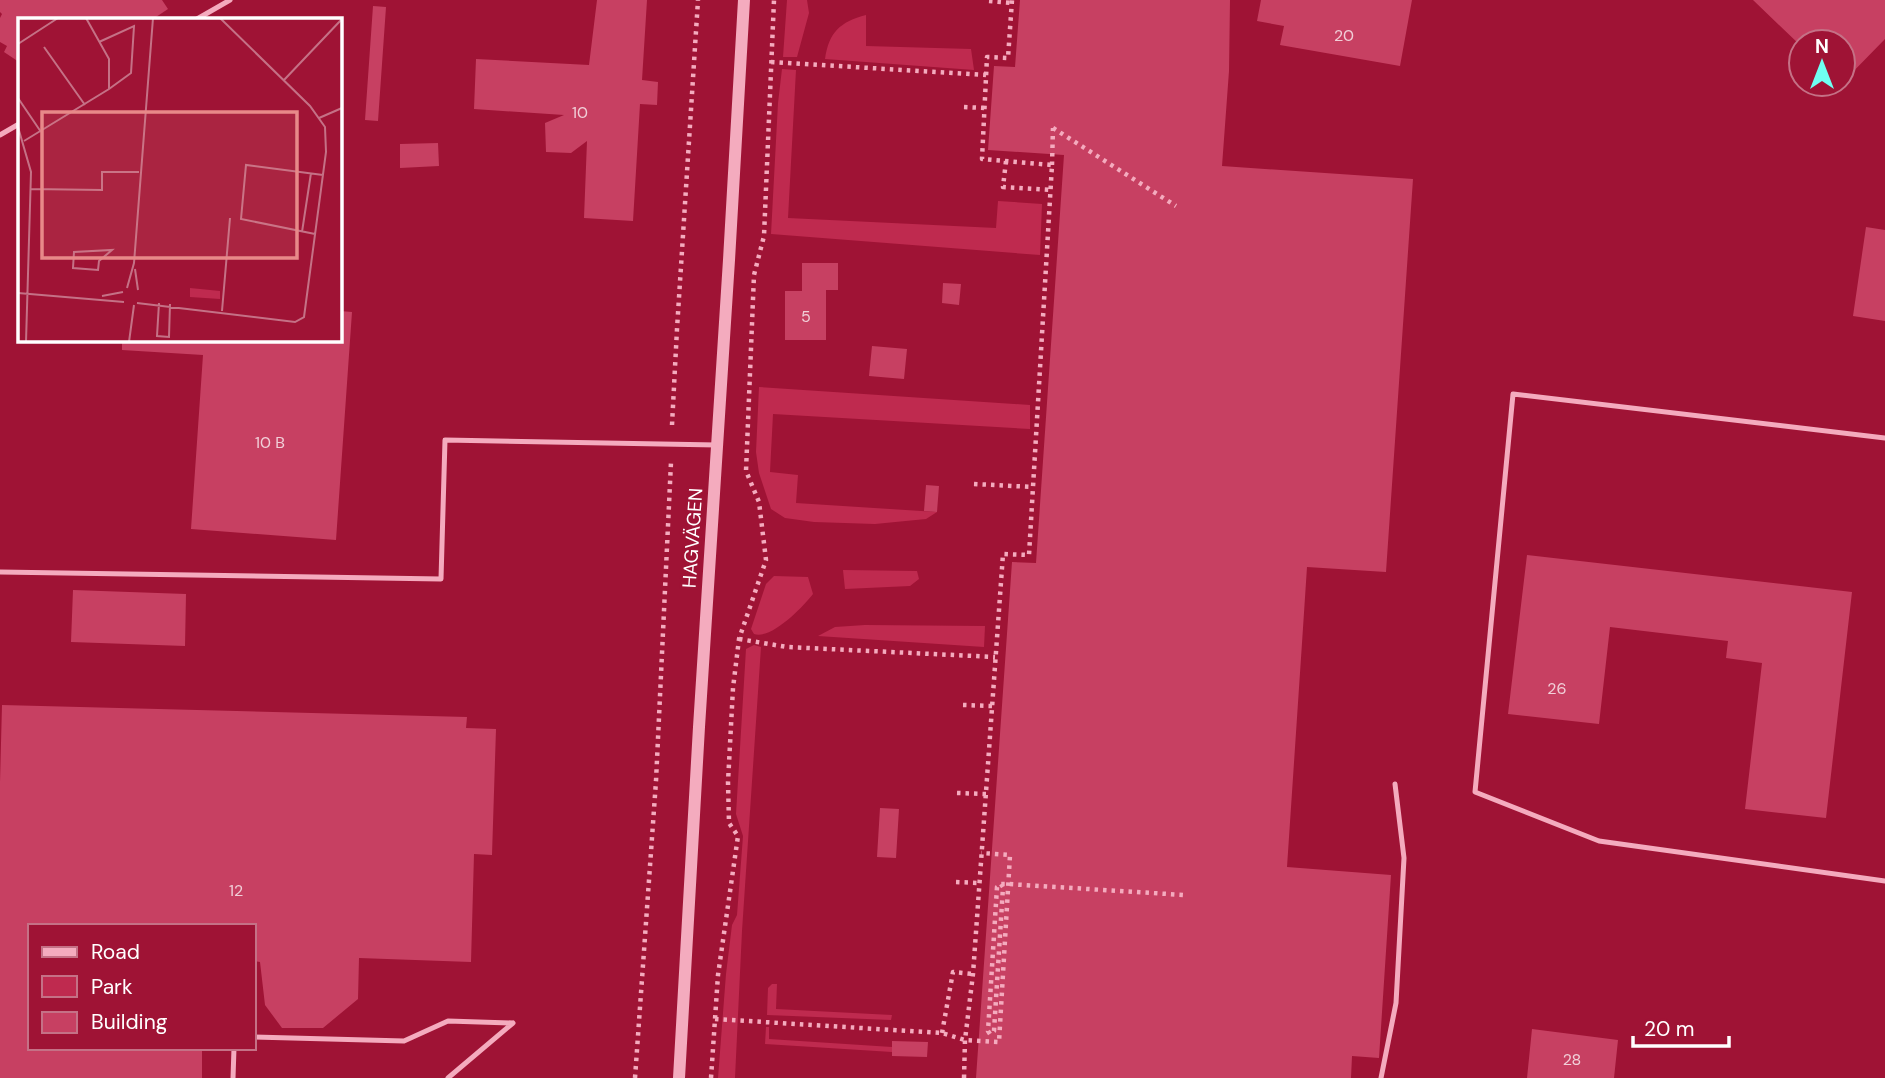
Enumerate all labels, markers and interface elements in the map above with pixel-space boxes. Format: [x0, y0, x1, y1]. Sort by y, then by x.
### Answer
inset map [18, 18, 341, 341]
house number: 20 [1334, 25, 1354, 46]
north arrow [1787, 28, 1857, 98]
text: N [1815, 34, 1829, 59]
house number: 10 [572, 102, 588, 123]
house number: 5 [801, 306, 811, 327]
house number: 10 B [255, 432, 285, 453]
street label: HAGVÄGEN [677, 487, 708, 589]
house number: 26 [1547, 678, 1567, 699]
house number: 12 [229, 880, 243, 901]
legend [28, 924, 256, 1050]
text: Road [91, 938, 140, 966]
text: Park [91, 973, 133, 1001]
scale bar [1633, 1004, 1729, 1048]
text: Building [91, 1008, 168, 1036]
text: 20 m [1644, 1015, 1695, 1043]
house number: 28 [1563, 1049, 1581, 1070]

